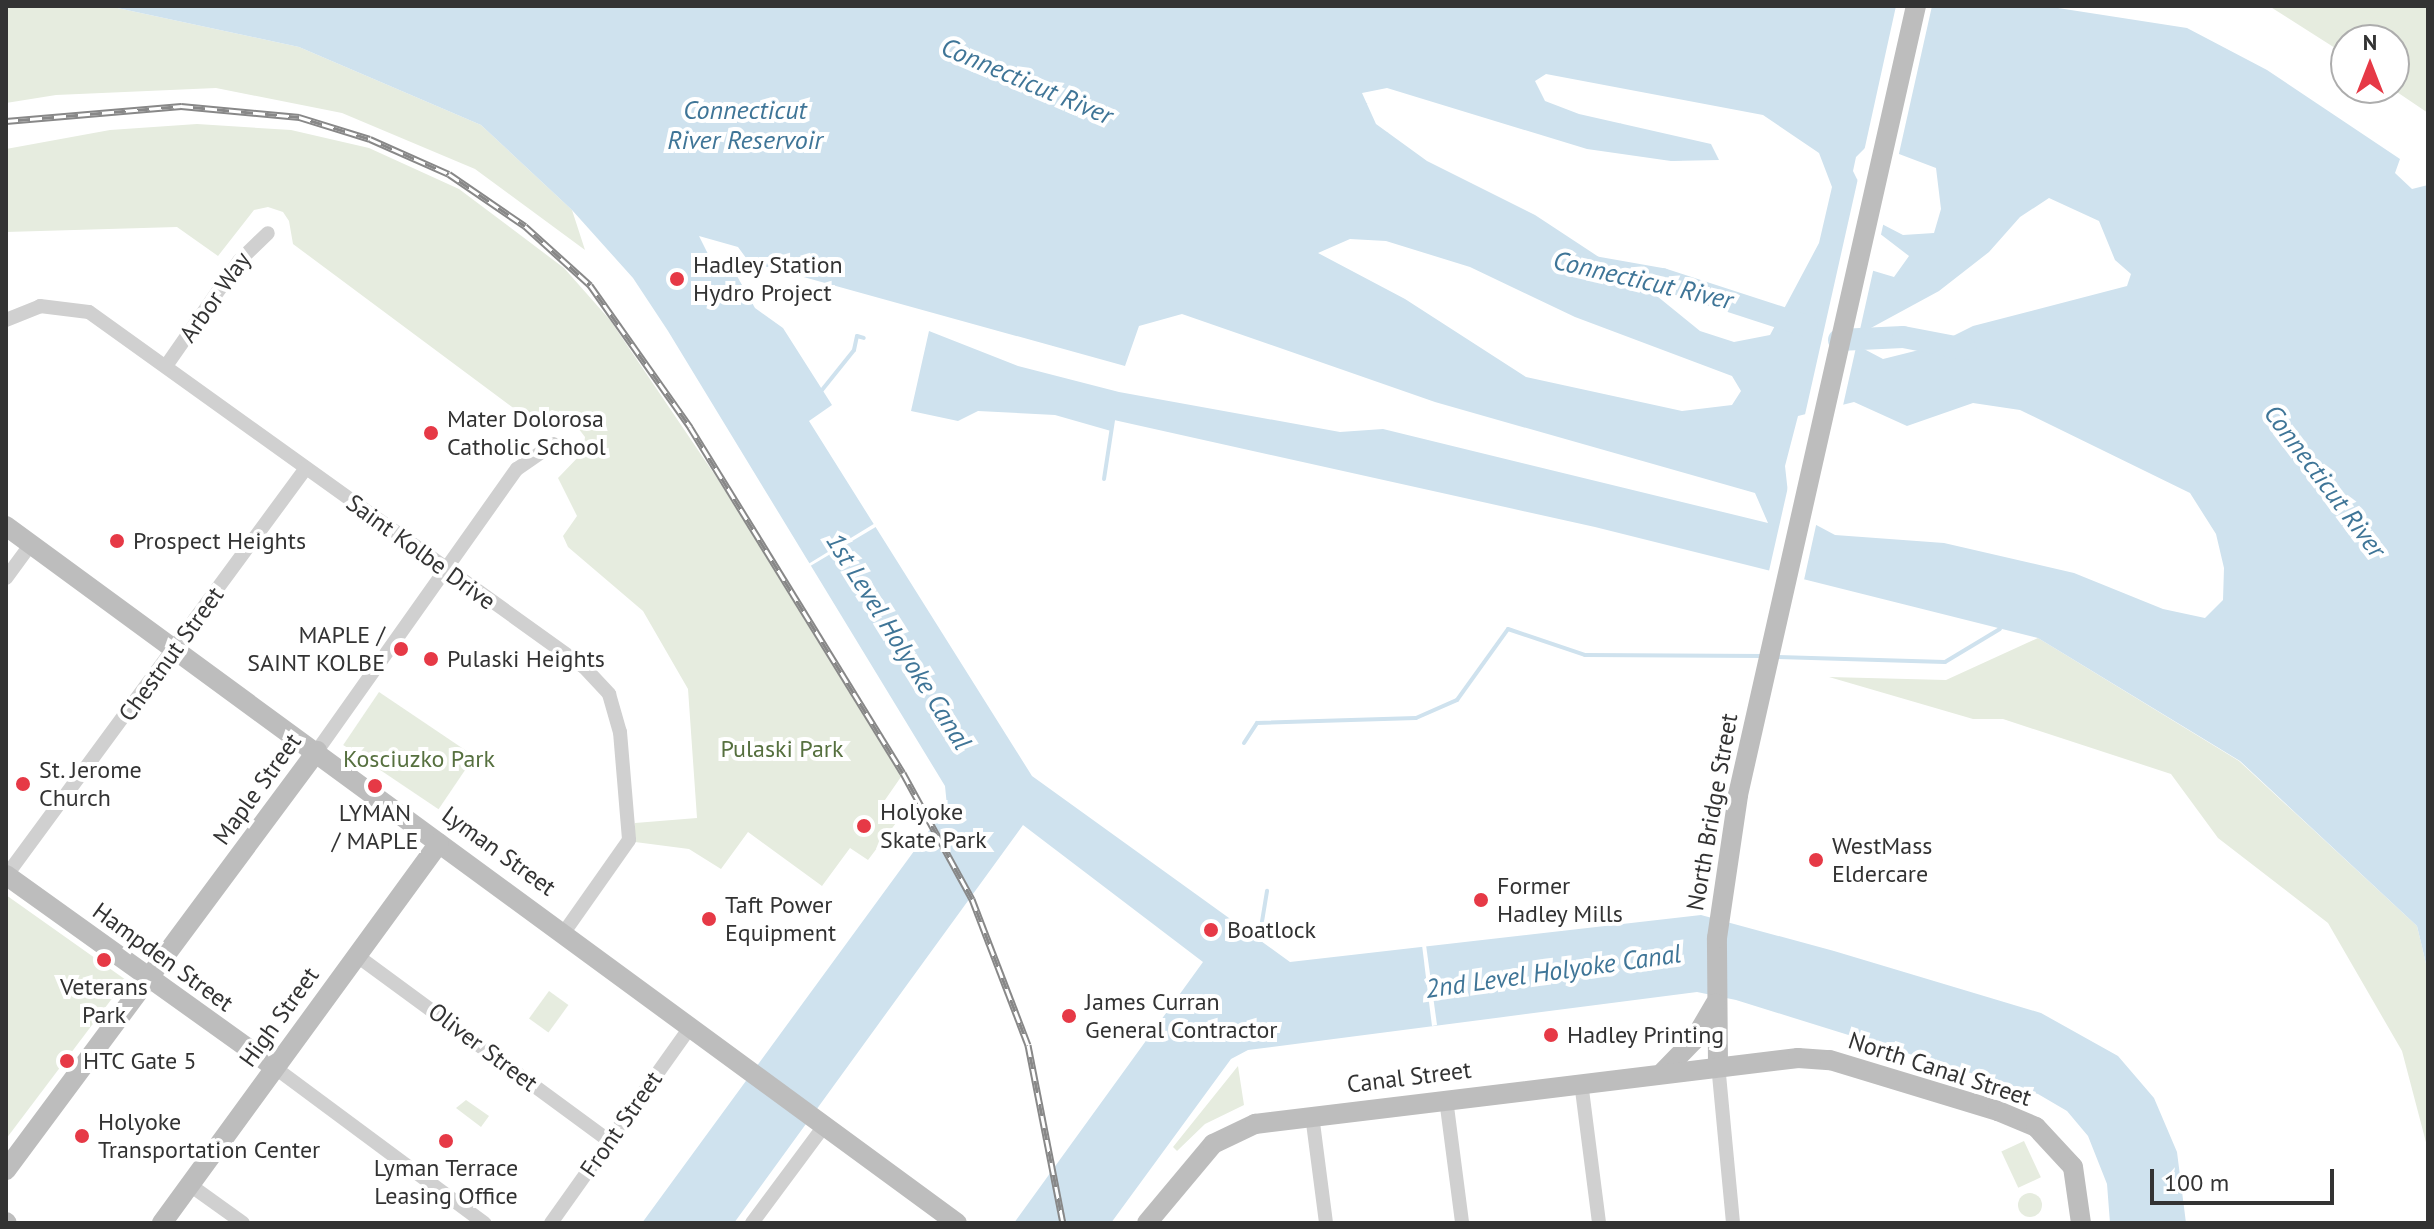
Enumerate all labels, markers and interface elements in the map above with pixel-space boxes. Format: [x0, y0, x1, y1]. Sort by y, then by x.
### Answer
north arrow [2330, 24, 2410, 104]
text: N [2363, 28, 2377, 56]
water label: Connecticut River [937, 31, 1117, 131]
water label: Connecticut River Reservoir [667, 94, 823, 156]
water label: Connecticut River [1550, 244, 1736, 316]
street label: Arbor Way [173, 246, 257, 348]
place label: Hadley Station Hydro Project [693, 251, 844, 307]
marker: Hadley Station Hydro Project [668, 270, 686, 288]
water label: Connecticut River [2257, 398, 2393, 564]
place label: Mater Dolorosa Catholic School [447, 405, 606, 461]
marker: Mater Dolorosa Catholic School [422, 424, 440, 442]
street label: Saint Kolbe Drive [341, 488, 501, 616]
place label: Prospect Heights [133, 527, 306, 555]
water label: 1st Level Holyoke Canal [820, 527, 978, 755]
marker: Prospect Heights [108, 532, 126, 550]
street label: Chestnut Street [113, 581, 229, 727]
place label: MAPLE / SAINT KOLBE [246, 621, 385, 677]
marker: MAPLE / SAINT KOLBE [392, 640, 410, 658]
place label: Pulaski Heights [447, 645, 605, 673]
marker: Pulaski Heights [422, 650, 440, 668]
street label: North Bridge Street [1680, 711, 1744, 913]
street label: Maple Street [207, 728, 307, 850]
park label: Pulaski Park [721, 735, 843, 763]
park label: Kosciuzko Park [343, 745, 495, 773]
place label: St. Jerome Church [39, 756, 144, 812]
marker: St. Jerome Church [14, 775, 32, 793]
marker: LYMAN / MAPLE [366, 777, 384, 795]
place label: Holyoke Skate Park [880, 798, 987, 854]
place label: LYMAN / MAPLE [332, 799, 418, 855]
street label: Lyman Street [437, 800, 561, 902]
marker: Holyoke Skate Park [855, 817, 873, 835]
place label: WestMass Eldercare [1832, 832, 1932, 888]
marker: WestMass Eldercare [1807, 851, 1825, 869]
place label: Former Hadley Mills [1497, 872, 1624, 928]
place label: Taft Power Equipment [725, 891, 836, 947]
marker: Former Hadley Mills [1472, 891, 1490, 909]
street label: Hampden Street [87, 896, 239, 1018]
marker: Taft Power Equipment [700, 910, 718, 928]
place label: Boatlock [1227, 916, 1316, 944]
marker: Boatlock [1202, 921, 1220, 939]
water label: 2nd Level Holyoke Canal [1423, 938, 1683, 1004]
marker: Veterans Park [95, 951, 113, 969]
street label: High Street [233, 961, 325, 1073]
place label: Veterans Park [60, 973, 148, 1029]
place label: James Curran General Contractor [1085, 988, 1277, 1044]
street label: Oliver Street [423, 997, 543, 1097]
marker: James Curran General Contractor [1060, 1007, 1078, 1025]
place label: Hadley Printing [1567, 1021, 1725, 1049]
marker: Hadley Printing [1542, 1026, 1560, 1044]
street label: North Canal Street [1845, 1026, 2035, 1112]
place label: HTC Gate 5 [83, 1047, 198, 1075]
marker: HTC Gate 5 [58, 1052, 76, 1070]
street label: Canal Street [1345, 1055, 1473, 1099]
street label: Front Street [574, 1066, 668, 1182]
place label: Holyoke Transportation Center [98, 1108, 320, 1164]
marker: Holyoke Transportation Center [73, 1127, 91, 1145]
marker: Lyman Terrace Leasing Office [437, 1132, 455, 1150]
scale bar [2154, 1153, 2338, 1203]
place label: Lyman Terrace Leasing Office [373, 1154, 519, 1210]
text: 100 m [2164, 1167, 2229, 1198]

